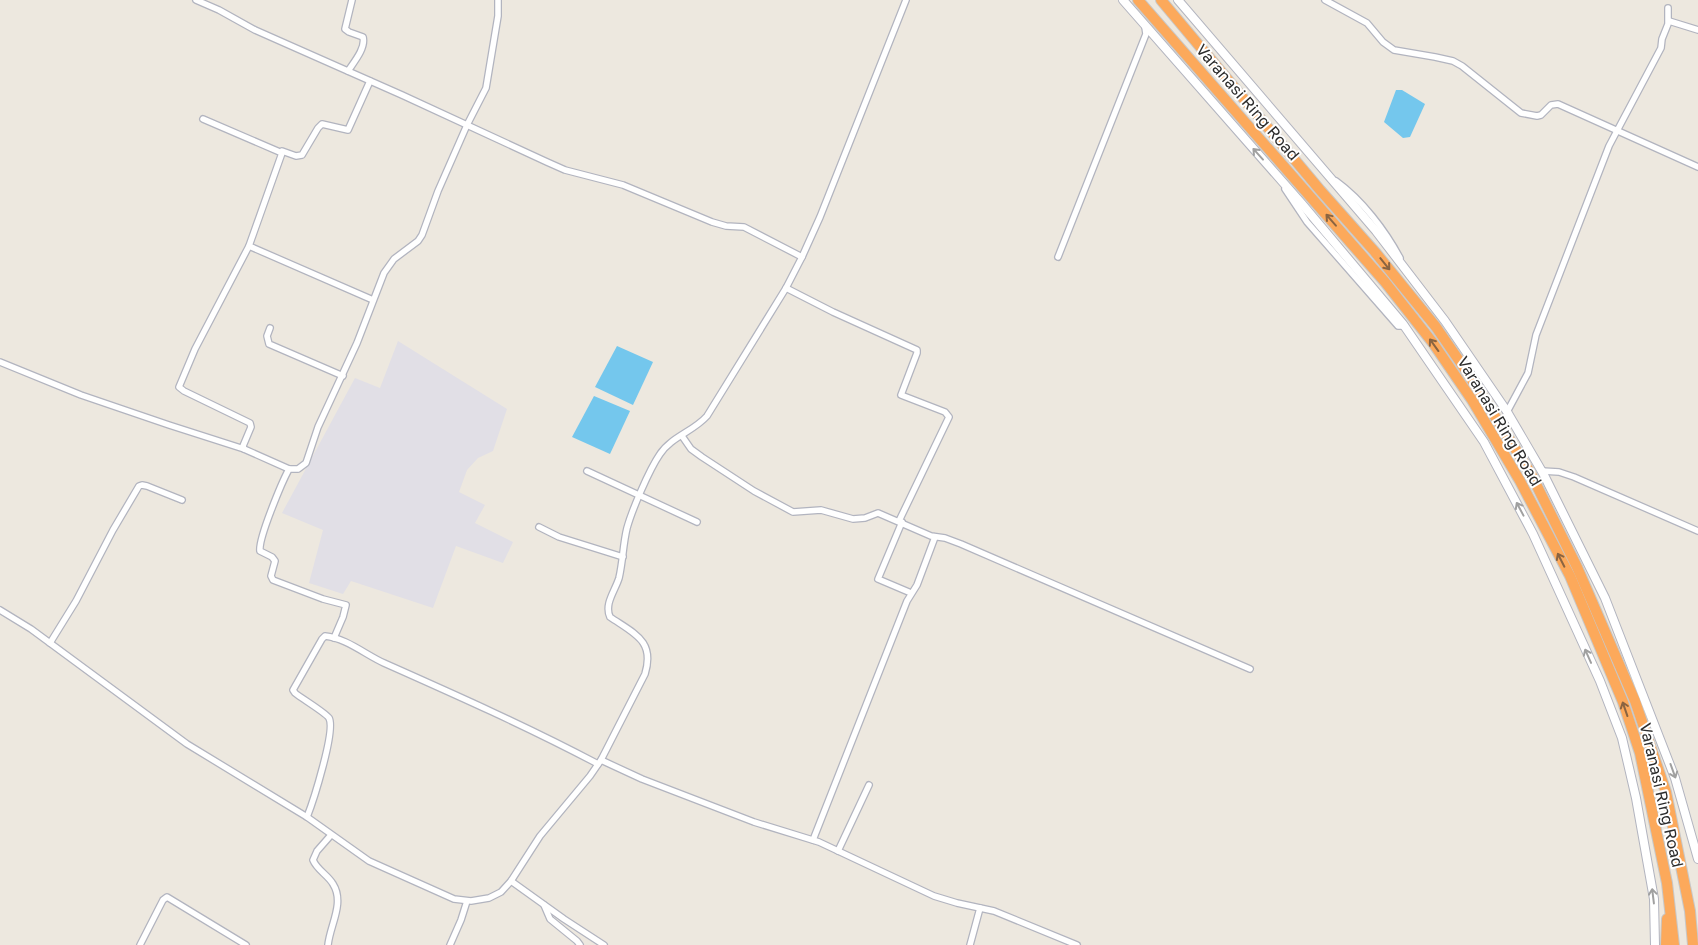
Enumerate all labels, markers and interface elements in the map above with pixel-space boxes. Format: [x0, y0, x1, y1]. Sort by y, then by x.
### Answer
street label: Varanasi Ring Road [1192, 40, 1304, 164]
one-way arrow [1252, 148, 1263, 161]
one-way arrow [1325, 214, 1336, 227]
one-way arrow [1379, 257, 1390, 270]
one-way arrow [1429, 338, 1439, 352]
street label: Varanasi Ring Road [1453, 353, 1547, 489]
one-way arrow [1515, 502, 1524, 517]
one-way arrow [1556, 553, 1565, 568]
one-way arrow [1583, 649, 1593, 664]
one-way arrow [1620, 702, 1630, 718]
street label: Varanasi Ring Road [1636, 721, 1688, 869]
one-way arrow [1669, 763, 1678, 778]
one-way arrow [1648, 889, 1658, 905]

